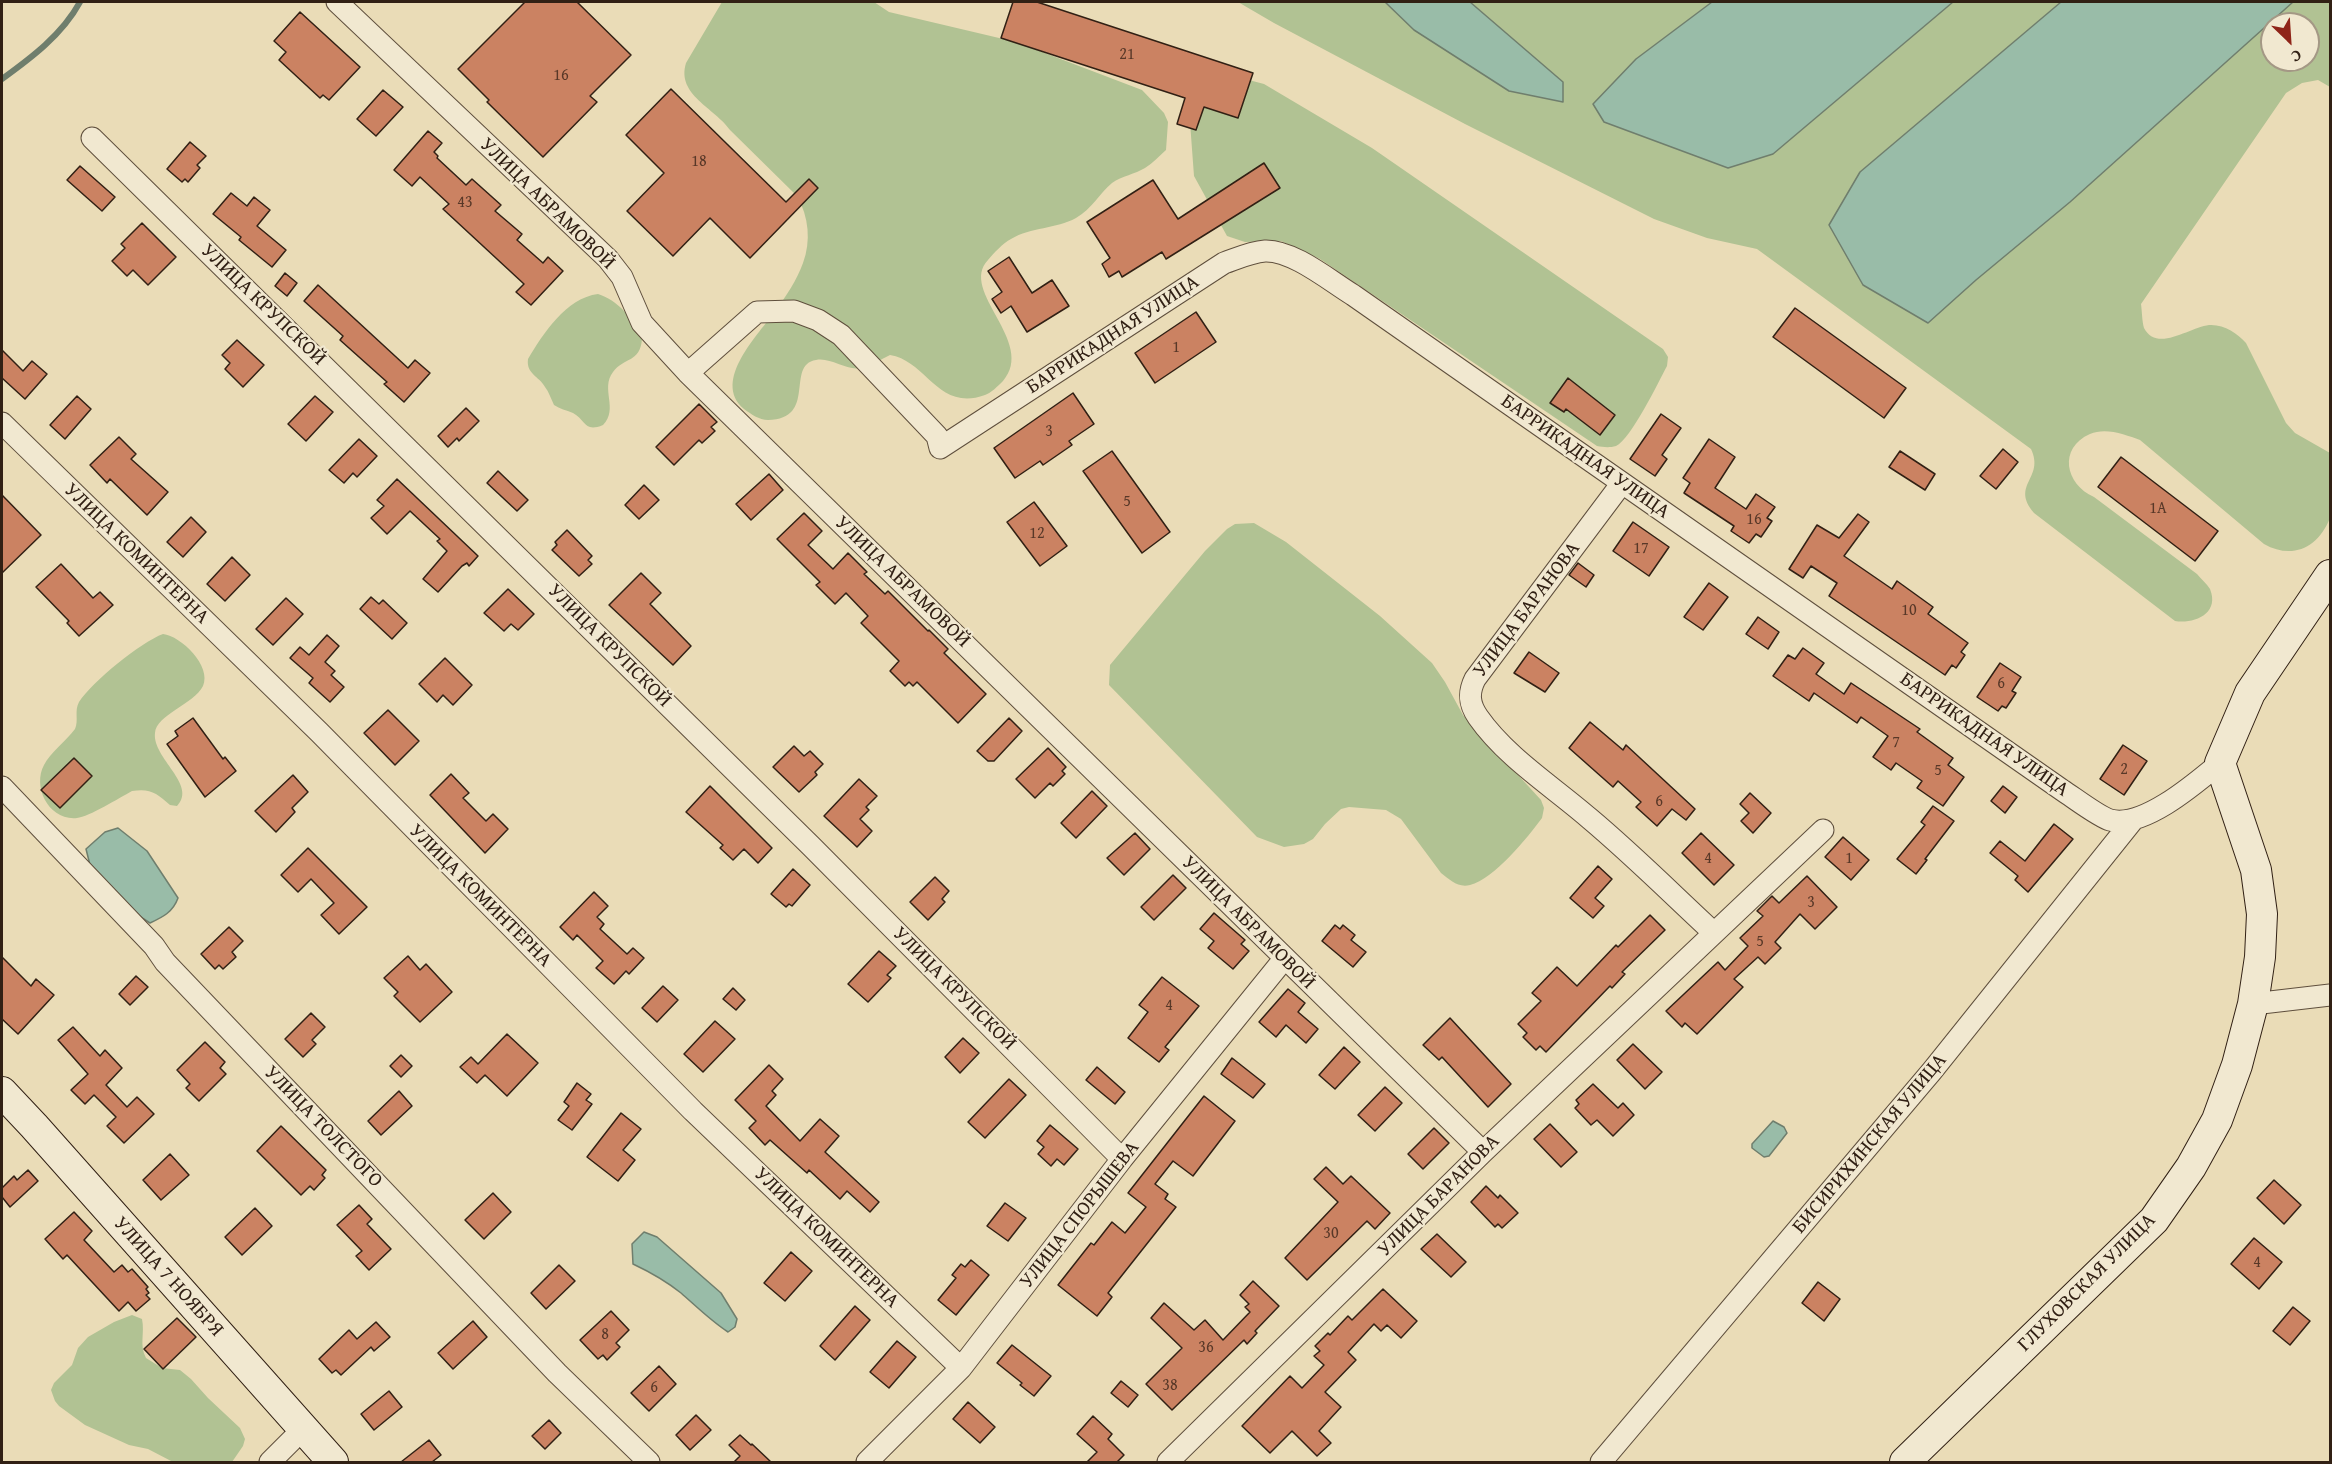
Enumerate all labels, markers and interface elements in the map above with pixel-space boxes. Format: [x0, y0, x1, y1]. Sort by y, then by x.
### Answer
north arrow [2260, 12, 2320, 72]
text: С [2288, 44, 2306, 69]
house number: 21 [1119, 45, 1135, 65]
house number: 16 [553, 66, 569, 86]
street label: УЛИЦА АБРАМОВОЙ [474, 133, 620, 275]
house number: 18 [691, 152, 707, 172]
house number: 43 [457, 193, 473, 213]
street label: УЛИЦА КРУПСКОЙ [195, 239, 331, 371]
street label: БАРРИКАДНАЯ УЛИЦА [1022, 270, 1204, 400]
house number: 1 [1172, 338, 1180, 358]
street label: БАРРИКАДНАЯ УЛИЦА [1496, 390, 1674, 524]
house number: 3 [1045, 422, 1053, 442]
street label: УЛИЦА КОМИНТЕРНА [59, 479, 213, 629]
house number: 5 [1123, 492, 1131, 512]
house number: 1А [2149, 499, 2167, 519]
house number: 16 [1746, 510, 1762, 530]
street label: УЛИЦА АБРАМОВОЙ [829, 511, 975, 653]
house number: 12 [1029, 524, 1045, 544]
street label: УЛИЦА БАРАНОВА [1468, 538, 1586, 682]
house number: 17 [1633, 539, 1649, 559]
street label: УЛИЦА КРУПСКОЙ [542, 579, 676, 713]
house number: 10 [1901, 601, 1917, 621]
street label: БАРРИКАДНАЯ УЛИЦА [1895, 668, 2073, 802]
house number: 6 [1997, 674, 2005, 694]
house number: 7 [1892, 733, 1900, 753]
house number: 2 [2120, 760, 2128, 780]
house number: 5 [1934, 761, 1942, 781]
house number: 6 [1655, 792, 1663, 812]
street label: УЛИЦА КОМИНТЕРНА [404, 820, 556, 972]
house number: 4 [1704, 849, 1712, 869]
house number: 1 [1845, 849, 1853, 869]
street label: УЛИЦА АБРАМОВОЙ [1176, 851, 1320, 995]
house number: 3 [1807, 893, 1815, 913]
street label: УЛИЦА КРУПСКОЙ [887, 922, 1021, 1056]
house number: 5 [1756, 932, 1764, 952]
house number: 4 [1165, 996, 1173, 1016]
street label: БИСИРИХИНСКАЯ УЛИЦА [1788, 1049, 1952, 1239]
street label: УЛИЦА ТОЛСТОГО [259, 1061, 387, 1193]
street label: УЛИЦА БАРАНОВА [1373, 1130, 1505, 1262]
street label: УЛИЦА СПОРЫШЕВА [1015, 1137, 1145, 1293]
street label: УЛИЦА КОМИНТЕРНА [749, 1163, 903, 1313]
street label: ГЛУХОВСКАЯ УЛИЦА [2013, 1209, 2161, 1357]
street label: УЛИЦА 7 НОЯБРЯ [108, 1212, 228, 1342]
house number: 30 [1323, 1224, 1339, 1244]
house number: 4 [2253, 1253, 2261, 1273]
house number: 8 [601, 1325, 609, 1345]
house number: 36 [1198, 1338, 1214, 1358]
house number: 38 [1162, 1376, 1178, 1396]
house number: 6 [650, 1378, 658, 1398]

